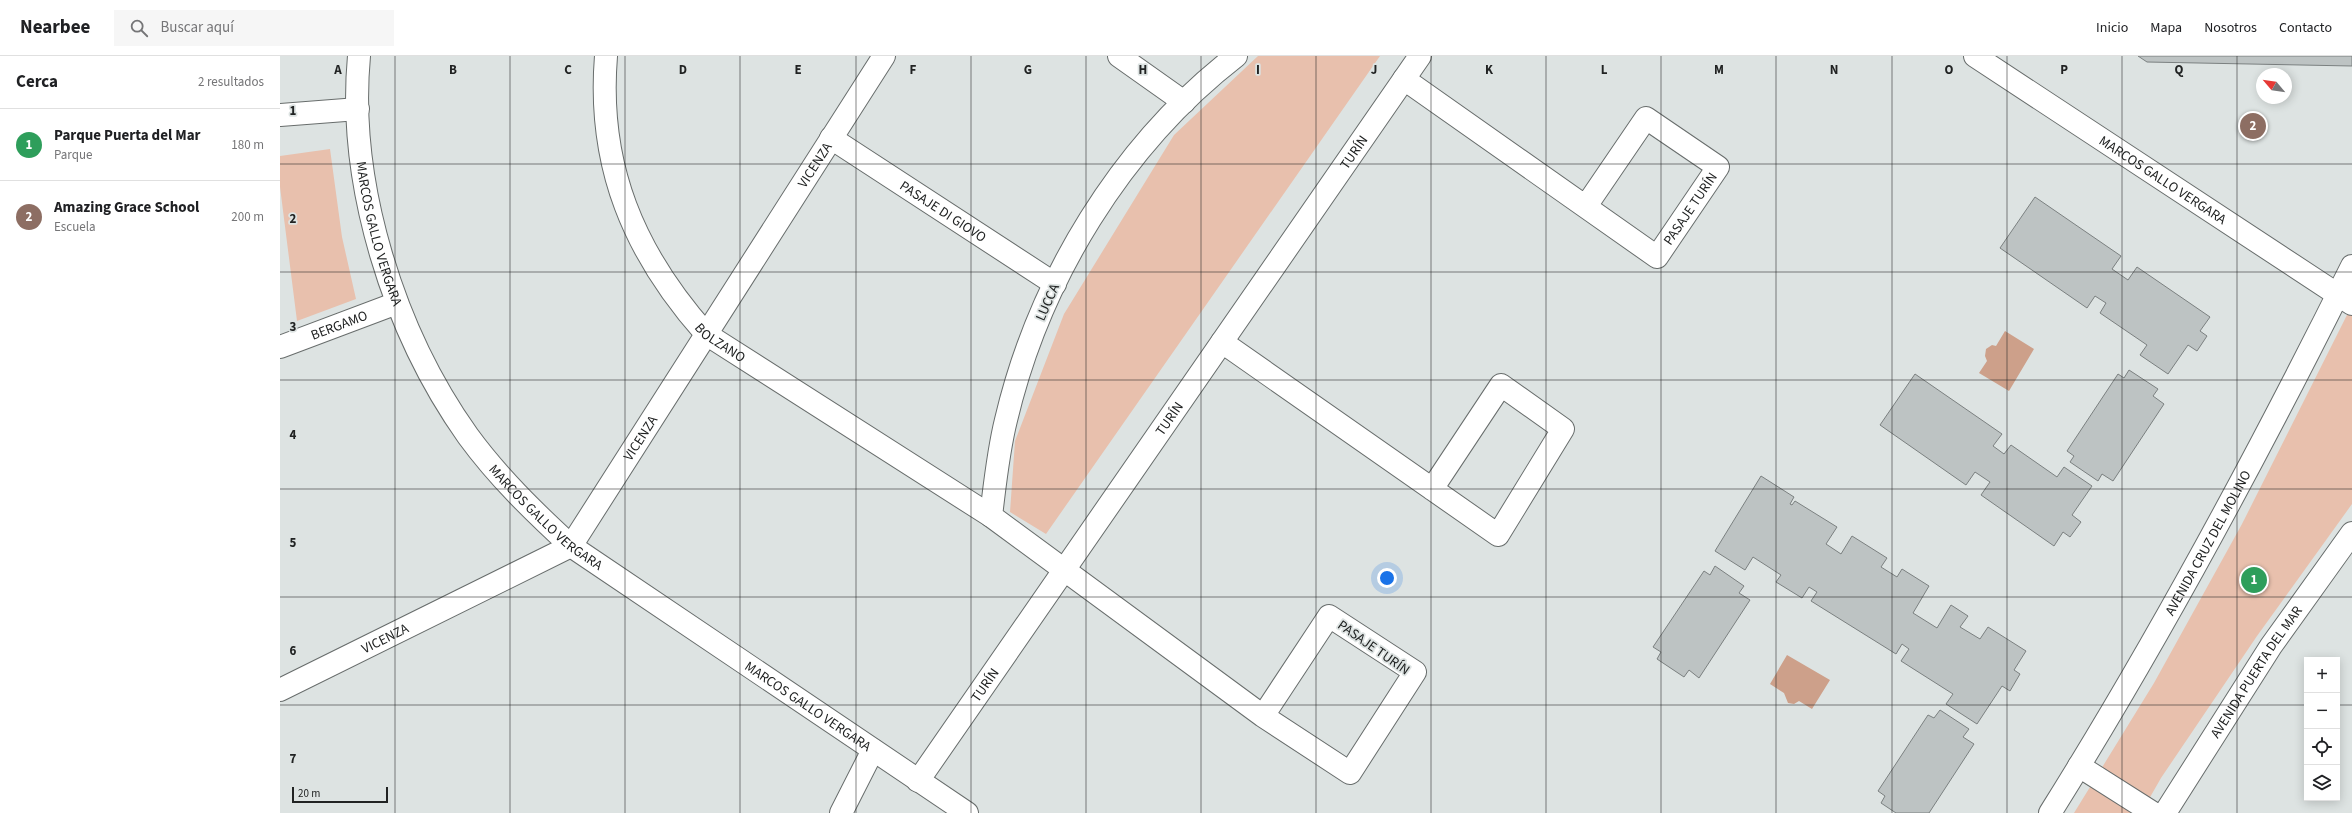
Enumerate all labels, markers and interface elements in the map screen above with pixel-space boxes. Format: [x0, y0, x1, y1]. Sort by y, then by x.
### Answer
search box [114, 10, 394, 46]
text: Nearbee [20, 14, 90, 41]
icon: search [128, 17, 150, 39]
text: Buscar aquí [160, 17, 234, 38]
text: Inicio [2096, 18, 2128, 38]
text: Mapa [2150, 18, 2182, 38]
text: Nosotros [2204, 18, 2257, 38]
text: Contacto [2279, 18, 2332, 38]
text: A [333, 61, 342, 79]
text: B [449, 61, 457, 79]
text: C [564, 61, 572, 79]
text: D [679, 61, 687, 79]
text: E [794, 61, 802, 79]
text: F [910, 61, 917, 79]
text: G [1024, 61, 1032, 79]
text: H [1139, 61, 1147, 79]
text: I [1256, 61, 1260, 79]
text: J [1371, 61, 1377, 79]
text: K [1485, 61, 1494, 79]
text: L [1601, 61, 1608, 79]
text: M [1714, 61, 1724, 79]
text: N [1830, 61, 1838, 79]
text: O [1945, 61, 1954, 79]
text: P [2060, 61, 2068, 79]
text: Q [2175, 61, 2184, 79]
north arrow [2256, 68, 2292, 104]
text: Cerca [16, 70, 58, 94]
text: 2 resultados [198, 73, 264, 91]
text: 1 [290, 102, 297, 120]
pin: 2 [2240, 111, 2266, 141]
text: Parque Puerta del Mar [54, 125, 201, 146]
street label: MARCOS GALLO VERGARA [2095, 131, 2230, 230]
street label: TURÍN [1335, 132, 1373, 174]
text: 1 [26, 136, 32, 154]
text: 180 m [231, 136, 264, 154]
street label: VICENZA [793, 138, 838, 192]
text: Parque [54, 146, 92, 164]
street label: MARCOS GALLO VERGARA [350, 160, 407, 309]
street label: PASAJE TURÍN [1659, 169, 1723, 249]
street label: PASAJE DI GIOVO [895, 176, 990, 248]
text: Amazing Grace School [54, 197, 199, 218]
text: 2 [26, 208, 32, 226]
text: 200 m [231, 208, 264, 226]
text: 2 [290, 210, 297, 228]
text: Escuela [54, 218, 96, 236]
street label: LUCCA [1031, 280, 1065, 324]
street label: BERGAMO [308, 306, 371, 346]
text: 3 [290, 318, 297, 336]
street label: BOLZANO [689, 319, 749, 368]
street label: TURÍN [1151, 398, 1189, 440]
street label: VICENZA [619, 411, 663, 465]
text: 4 [290, 426, 297, 444]
street label: MARCOS GALLO VERGARA [484, 460, 607, 576]
street label: AVENIDA CRUZ DEL MOLINO [2160, 467, 2256, 619]
text: 5 [290, 534, 297, 552]
pin: 1 [2241, 565, 2267, 595]
your location [1377, 568, 1397, 588]
street label: AVENIDA PUERTA DEL MAR [2206, 602, 2308, 742]
street label: PASAJE TURÍN [1333, 616, 1414, 680]
street label: VICENZA [358, 619, 413, 659]
text: 6 [290, 642, 297, 660]
street label: MARCOS GALLO VERGARA [740, 657, 875, 757]
map controls [2304, 657, 2340, 801]
button: + [2304, 657, 2340, 693]
street label: TURÍN [967, 664, 1004, 706]
button: − [2304, 693, 2340, 729]
button: locate [2304, 729, 2340, 765]
text: 7 [290, 750, 297, 768]
button: layers [2304, 765, 2340, 801]
scale bar [292, 785, 388, 804]
text: 20 m [298, 786, 320, 801]

